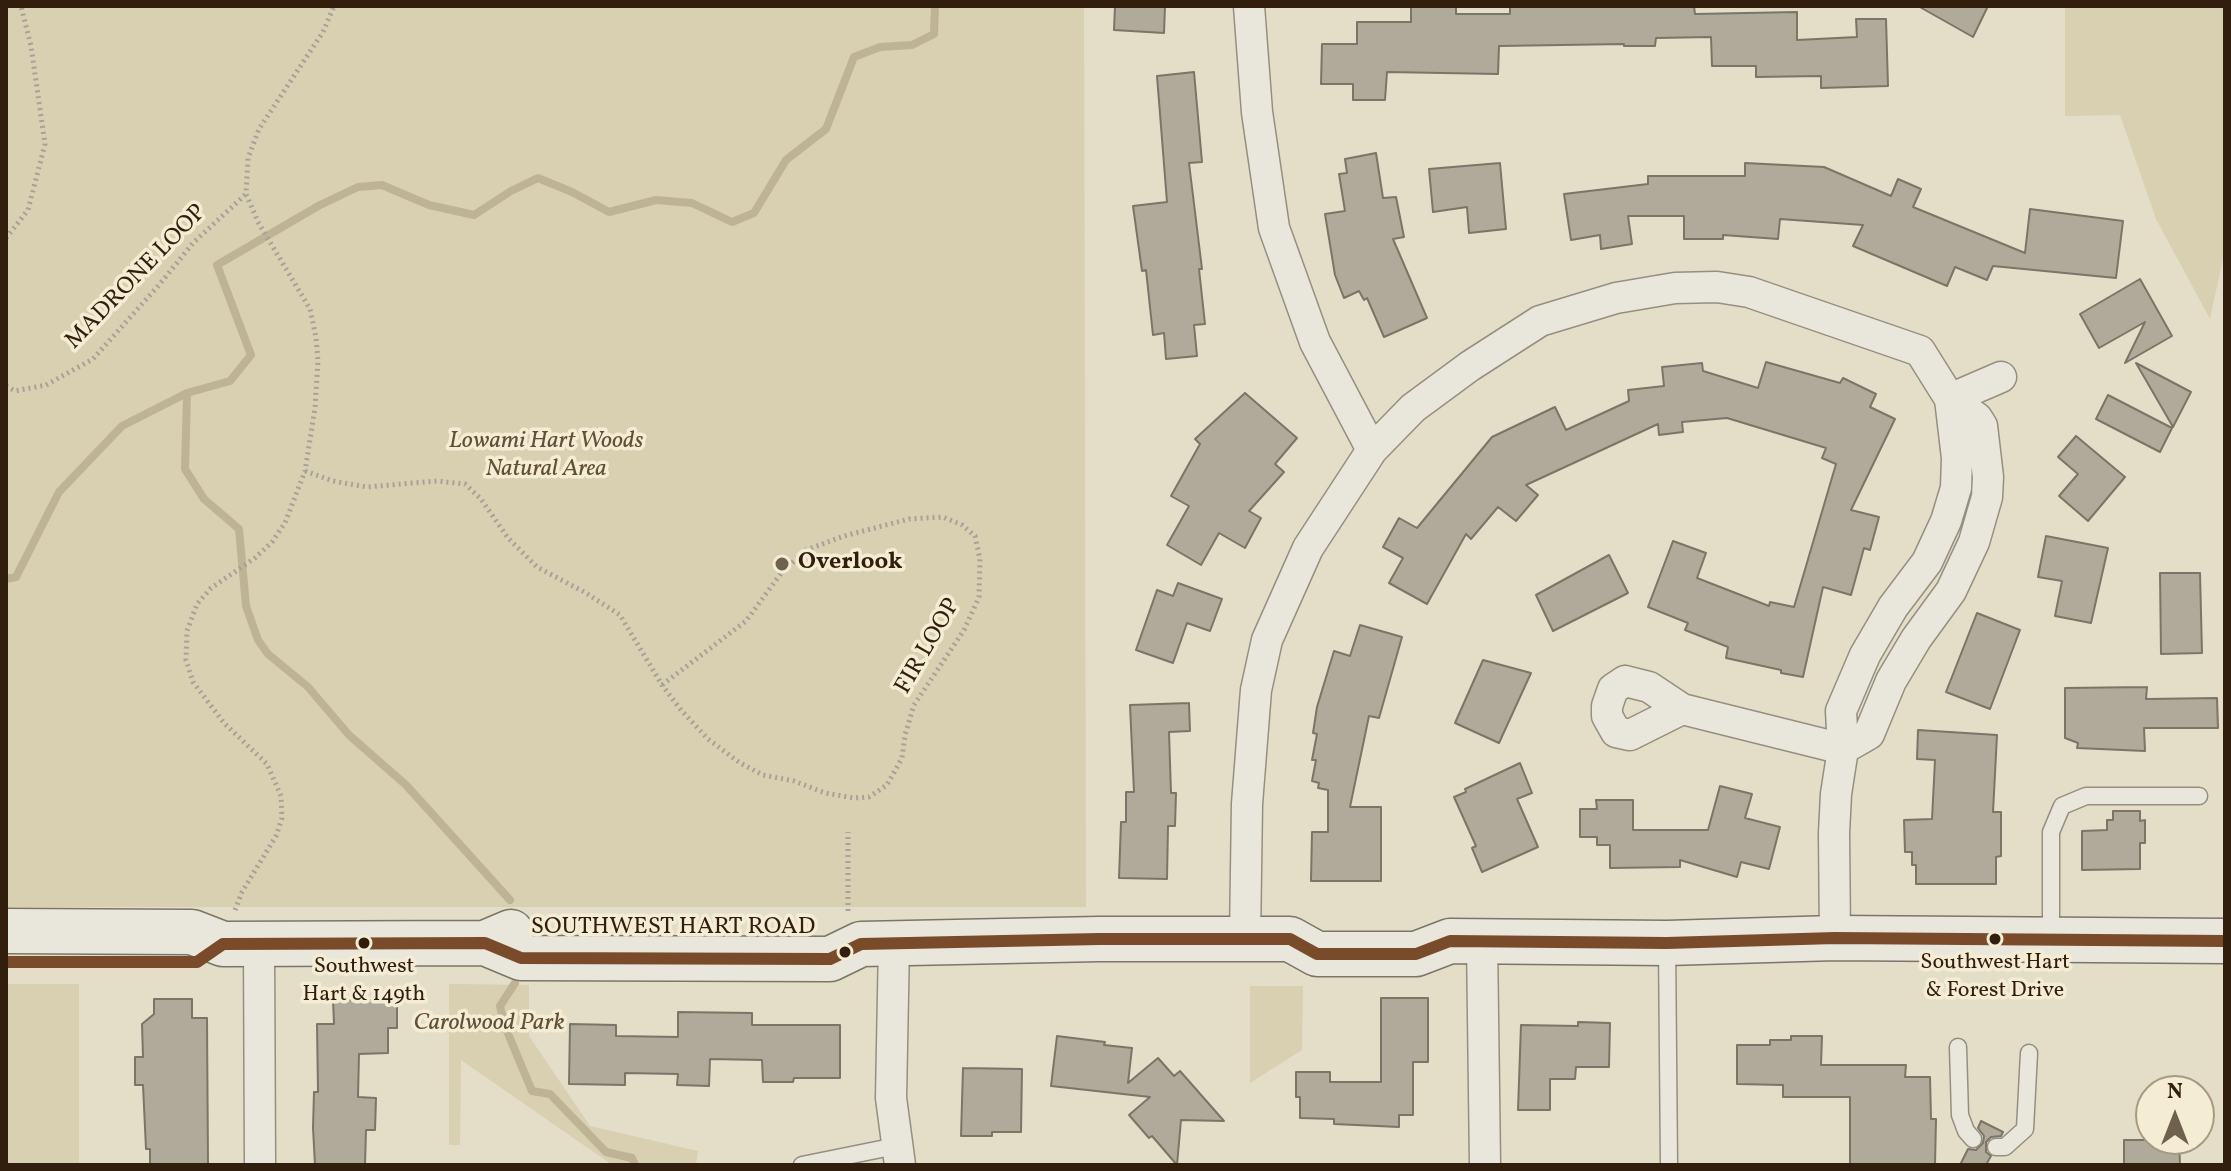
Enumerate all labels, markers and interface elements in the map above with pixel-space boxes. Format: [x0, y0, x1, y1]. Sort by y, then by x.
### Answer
street label: MADRONE LOOP [61, 200, 213, 356]
park label: Lowami Hart Woods Natural Area [449, 429, 643, 485]
place label: Overlook [798, 550, 903, 578]
marker: Overlook [773, 555, 791, 573]
street label: FIR LOOP [890, 594, 968, 700]
street label: SOUTHWEST HART ROAD [531, 915, 815, 943]
marker: Southwest Hart & Forest Drive [1987, 931, 2003, 947]
marker: Southwest Hart & 149th [356, 935, 372, 951]
unlabelled marker [837, 944, 853, 960]
place label: Southwest Hart & Forest Drive [1920, 951, 2070, 1002]
place label: Southwest Hart & 149th [303, 955, 425, 1006]
park label: Carolwood Park [414, 1011, 564, 1039]
north arrow [2135, 1075, 2215, 1155]
text: N [2167, 1077, 2183, 1108]

